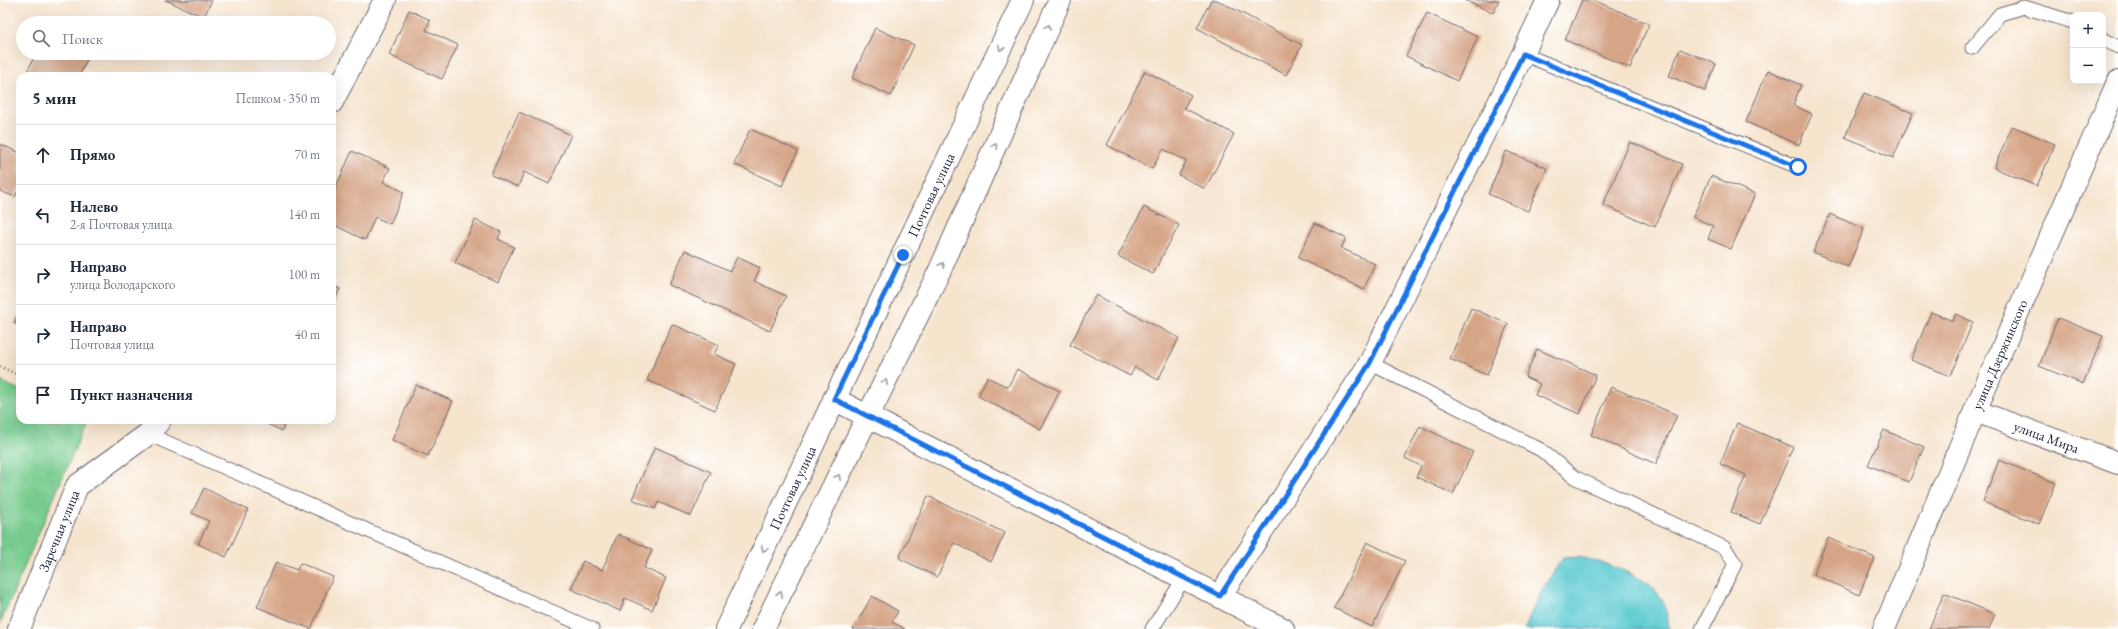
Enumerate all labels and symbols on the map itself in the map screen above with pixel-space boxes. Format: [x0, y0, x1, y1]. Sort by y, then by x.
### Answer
one-way arrow [1043, 24, 1051, 31]
one-way arrow [998, 44, 1006, 51]
one-way arrow [990, 143, 998, 151]
street label: Почтовая улица [903, 150, 959, 240]
route start [1789, 158, 1807, 176]
route end [894, 246, 912, 264]
one-way arrow [937, 262, 945, 269]
street label: улица Дзержинского [1968, 296, 2032, 412]
one-way arrow [880, 378, 888, 386]
street label: улица Мира [2011, 417, 2082, 457]
street label: Почтовая улица [765, 443, 820, 533]
one-way arrow [833, 474, 841, 482]
street label: Заречная улица [34, 487, 84, 574]
one-way arrow [761, 544, 769, 552]
one-way arrow [775, 591, 783, 598]

